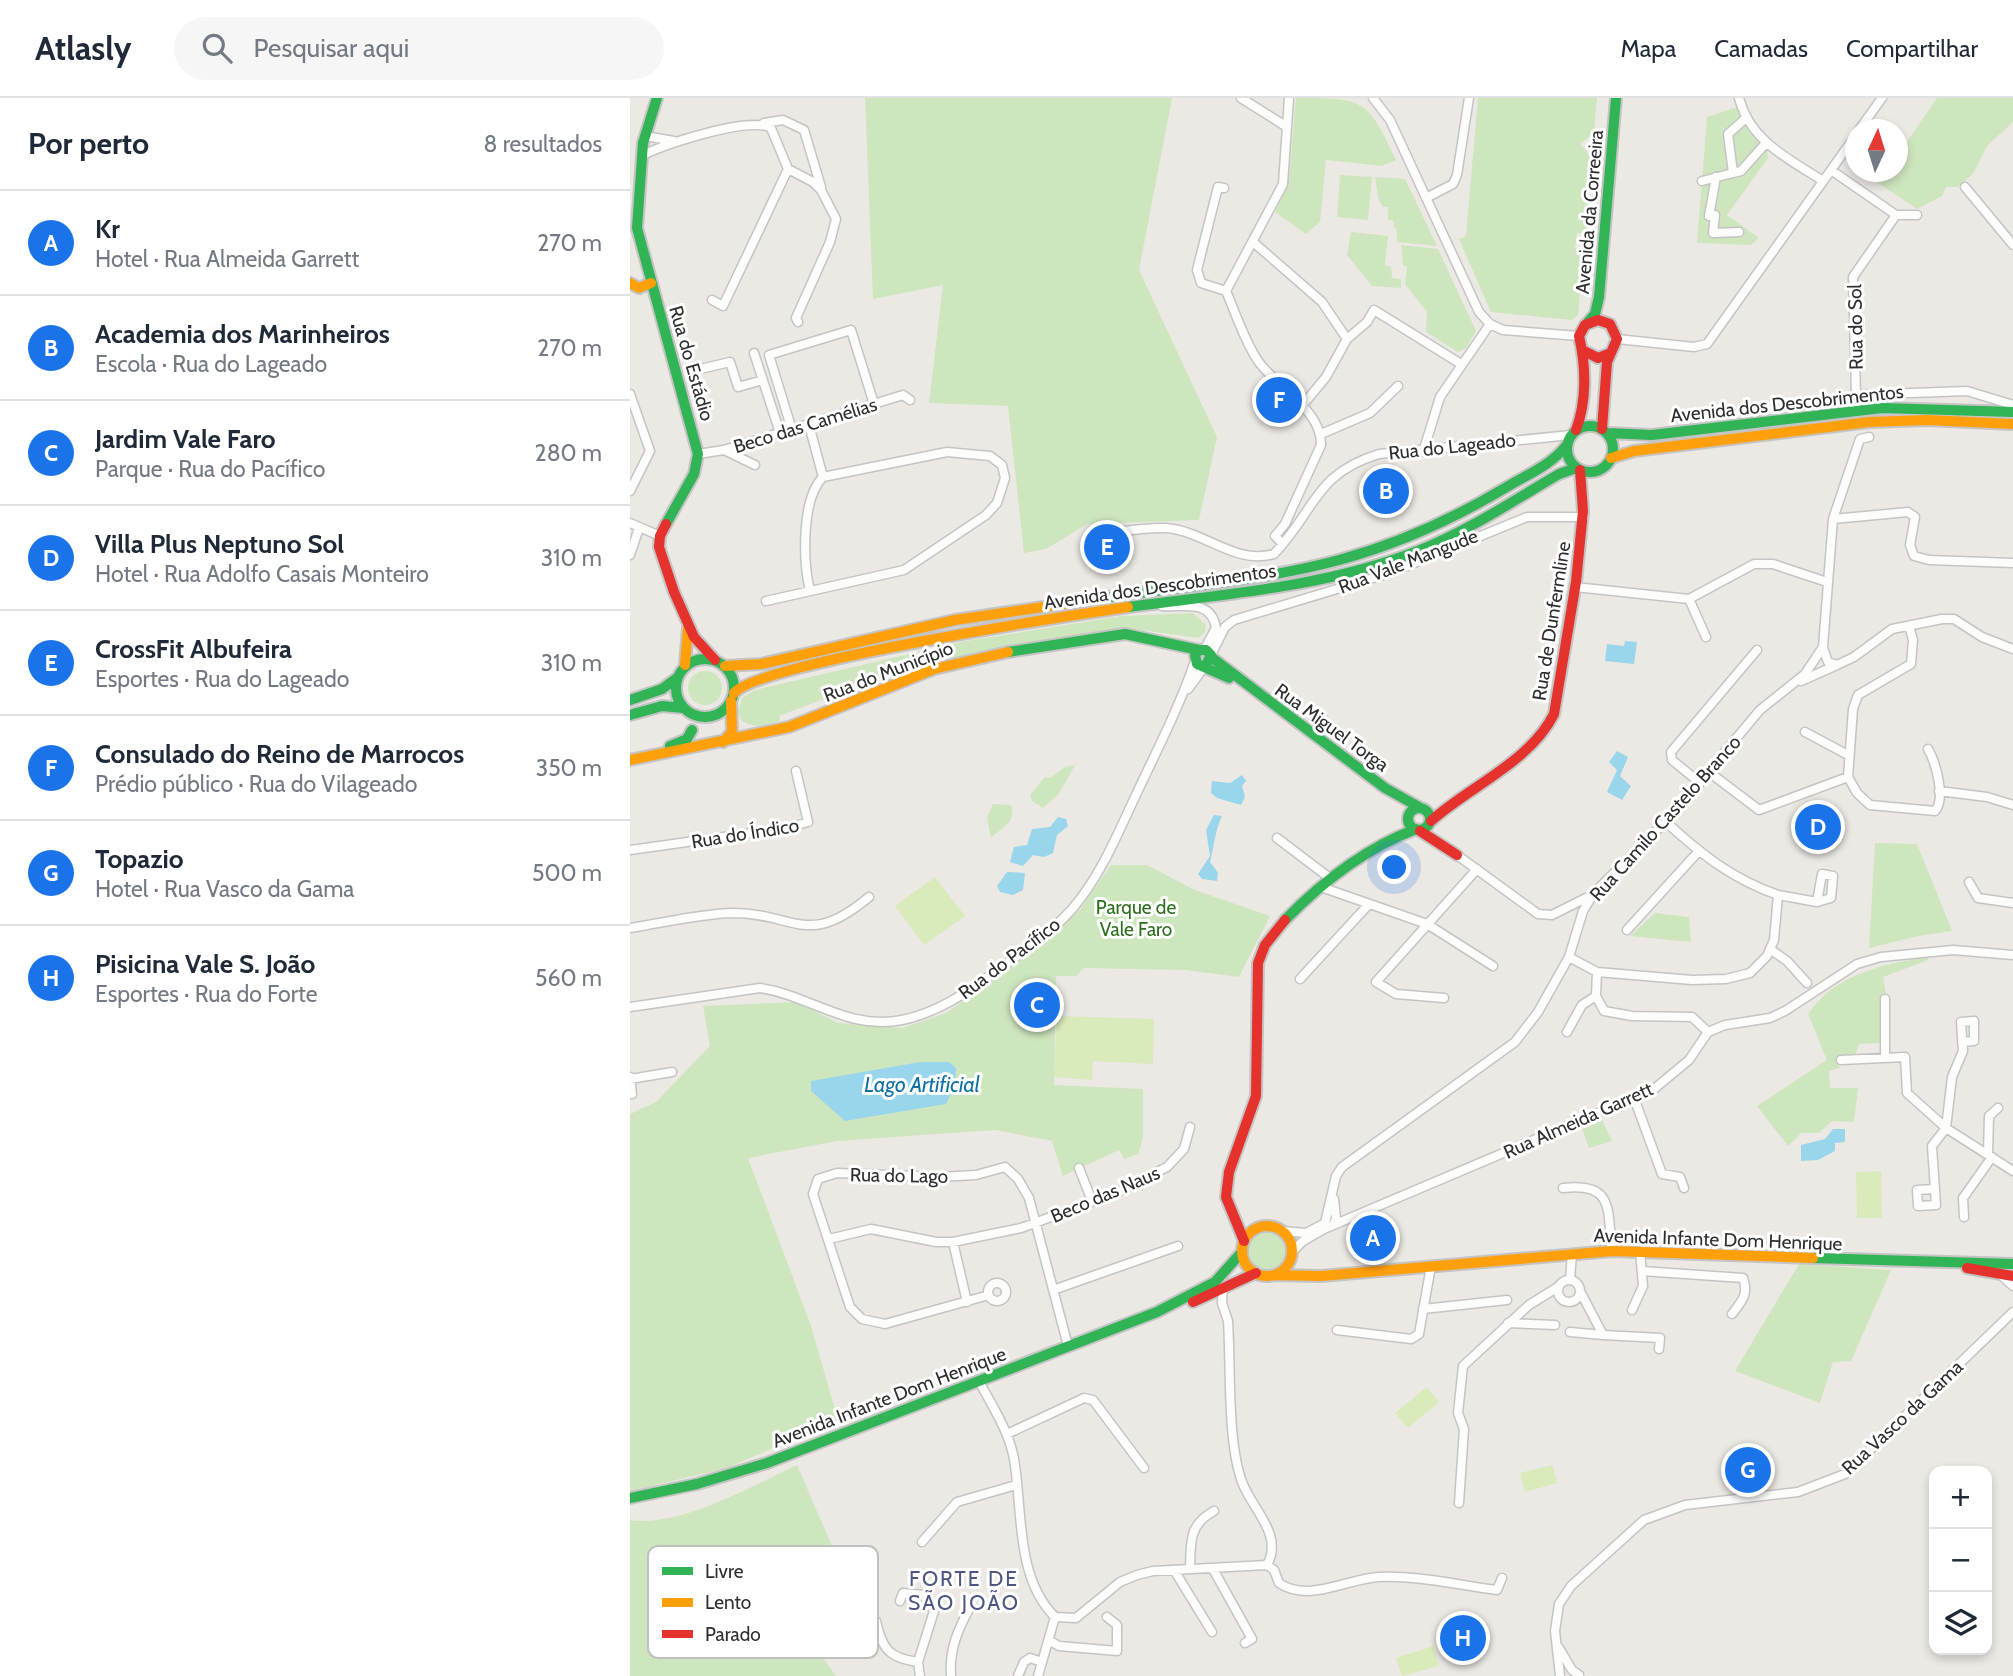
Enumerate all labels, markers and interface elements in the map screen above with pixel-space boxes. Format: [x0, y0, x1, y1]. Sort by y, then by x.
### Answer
search box [174, 17, 664, 80]
text: Atlasly [35, 28, 132, 68]
icon: search [198, 29, 236, 67]
text: Pesquisar aqui [254, 32, 409, 64]
text: Mapa [1620, 34, 1676, 63]
text: Camadas [1714, 34, 1808, 63]
text: Compartilhar [1846, 34, 1978, 63]
north arrow [1845, 119, 1908, 182]
text: Por perto [28, 125, 149, 162]
street label: Avenida da Correeira [1571, 129, 1608, 295]
text: 8 resultados [484, 130, 602, 158]
text: Kr [95, 213, 120, 245]
text: A [44, 229, 58, 257]
text: 270 m [537, 229, 602, 257]
text: Hotel · Rua Almeida Garrett [95, 245, 359, 273]
street label: Rua do Sol [1843, 283, 1868, 370]
street label: Rua do Estádio [664, 303, 719, 423]
text: Academia dos Marinheiros [95, 318, 390, 350]
text: B [44, 334, 58, 362]
text: 270 m [537, 334, 602, 362]
text: Escola · Rua do Lageado [95, 350, 327, 378]
pin: F [1256, 374, 1302, 426]
street label: Avenida dos Descobrimentos [1669, 380, 1905, 427]
street label: Beco das Camélias [731, 393, 880, 458]
text: Jardim Vale Faro [95, 423, 276, 455]
street label: Rua do Lageado [1387, 428, 1517, 465]
text: C [44, 439, 58, 467]
text: 280 m [535, 439, 602, 467]
text: Parque · Rua do Pacífico [95, 455, 325, 483]
pin: B [1363, 465, 1409, 517]
pin: E [1084, 521, 1130, 573]
street label: Rua Vale Mangude [1335, 524, 1481, 599]
text: Villa Plus Neptuno Sol [95, 528, 344, 560]
street label: Rua de Dunfermline [1528, 540, 1575, 702]
text: D [43, 544, 59, 572]
text: 310 m [541, 544, 602, 572]
street label: Avenida dos Descobrimentos [1043, 559, 1278, 614]
text: Hotel · Rua Adolfo Casais Monteiro [95, 560, 429, 588]
text: CrossFit Albufeira [95, 633, 292, 665]
street label: Rua do Município [820, 636, 956, 707]
text: E [44, 649, 58, 677]
text: 310 m [541, 649, 602, 677]
text: Esportes · Rua do Lageado [95, 665, 349, 693]
street label: Rua Miguel Torga [1270, 678, 1393, 776]
street label: Rua Camilo Castelo Branco [1585, 731, 1746, 906]
text: Consulado do Reino de Marrocos [95, 738, 464, 770]
text: F [45, 754, 57, 782]
text: 350 m [536, 754, 602, 782]
text: Prédio público · Rua do Vilageado [95, 770, 417, 798]
pin: D [1795, 801, 1841, 853]
street label: Rua do Índico [689, 813, 801, 853]
text: Topazio [95, 843, 183, 875]
your location [1377, 850, 1411, 884]
text: G [43, 859, 59, 887]
text: 500 m [532, 859, 602, 887]
text: Hotel · Rua Vasco da Gama [95, 875, 354, 903]
park label: Parque de Vale Faro [1096, 896, 1176, 941]
street label: Rua do Pacífico [954, 913, 1065, 1004]
text: Pisicina Vale S. João [95, 948, 315, 980]
text: H [43, 964, 59, 992]
text: 560 m [535, 964, 602, 992]
pin: C [1014, 979, 1060, 1031]
text: Esportes · Rua do Forte [95, 980, 317, 1008]
water label: Lago Artificial [864, 1072, 980, 1097]
street label: Rua Almeida Garrett [1500, 1077, 1657, 1164]
street label: Beco das Naus [1047, 1161, 1163, 1228]
street label: Rua do Lago [850, 1163, 948, 1188]
pin: A [1350, 1212, 1396, 1264]
street label: Avenida Infante Dom Henrique [1593, 1224, 1843, 1255]
street label: Avenida Infante Dom Henrique [769, 1342, 1010, 1453]
street label: Rua Vasco da Gama [1837, 1355, 1968, 1479]
pin: G [1725, 1444, 1771, 1496]
map controls [1929, 1466, 1992, 1655]
button: + [1929, 1466, 1992, 1529]
button: − [1929, 1529, 1992, 1592]
legend [648, 1546, 878, 1658]
text: Livre [705, 1560, 744, 1583]
district label: FORTE DE SÃO JOÃO [908, 1566, 1020, 1615]
text: Lento [705, 1591, 751, 1614]
button: layers [1929, 1592, 1992, 1655]
pin: H [1440, 1612, 1486, 1664]
text: Parado [705, 1623, 761, 1646]

